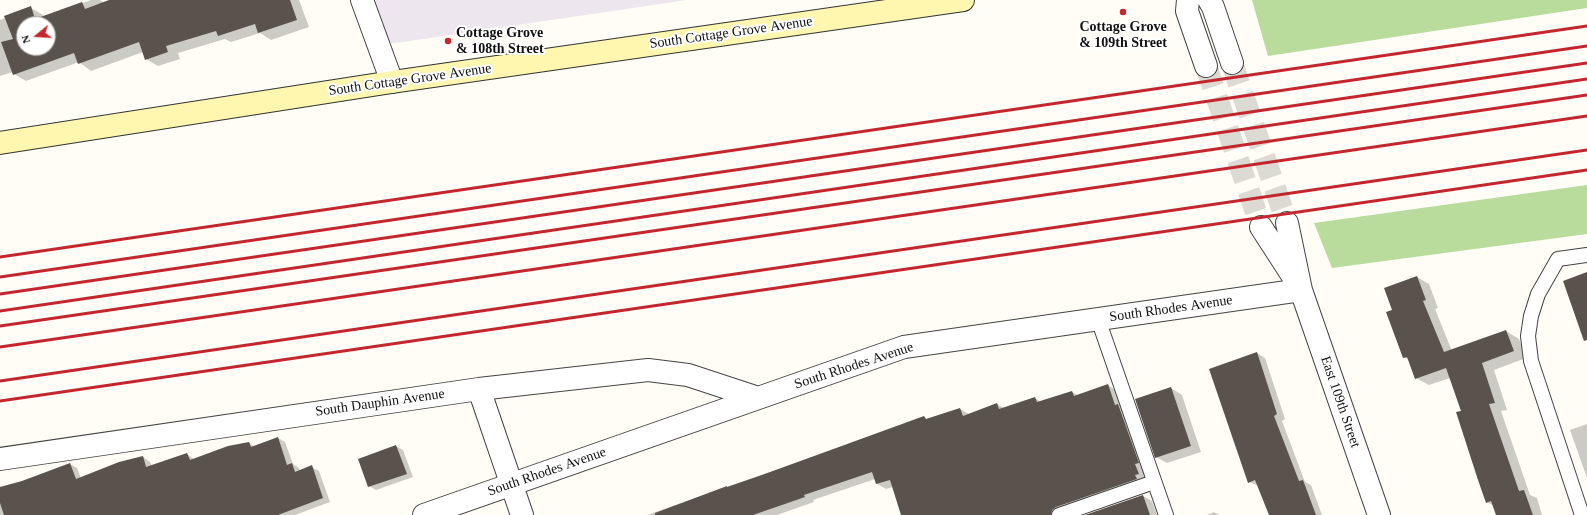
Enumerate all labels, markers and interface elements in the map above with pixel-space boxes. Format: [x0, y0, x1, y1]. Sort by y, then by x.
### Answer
marker: Cottage Grove & 109th Street [1118, 7, 1128, 17]
street label: South Cottage Grove Avenue [649, 13, 813, 53]
north arrow [16, 16, 56, 56]
place label: Cottage Grove & 109th Street [1079, 19, 1167, 52]
place label: Cottage Grove & 108th Street [456, 25, 544, 58]
text: N [19, 34, 32, 45]
marker: Cottage Grove & 108th Street [443, 36, 453, 46]
street label: South Cottage Grove Avenue [328, 60, 492, 100]
street label: South Rhodes Avenue [1108, 292, 1234, 326]
street label: South Rhodes Avenue [792, 339, 916, 393]
street label: East 109th Street [1316, 354, 1364, 450]
street label: South Dauphin Avenue [314, 386, 446, 420]
street label: South Rhodes Avenue [486, 444, 608, 500]

